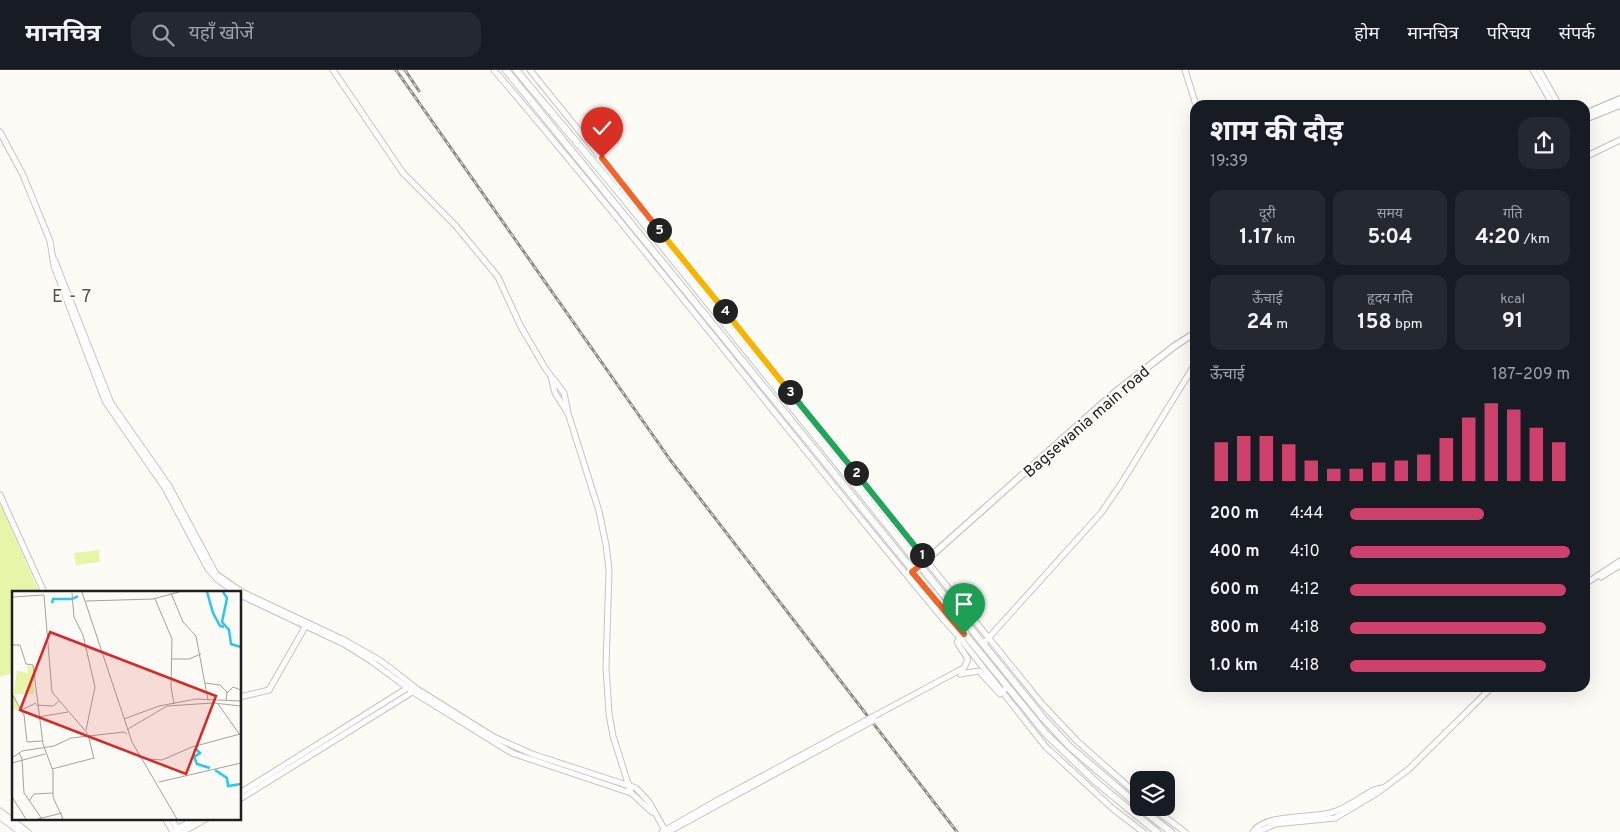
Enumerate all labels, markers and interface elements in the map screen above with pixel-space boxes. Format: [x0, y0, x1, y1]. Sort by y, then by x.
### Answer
search box [131, 12, 481, 57]
text: मानचित्र [25, 20, 101, 50]
icon: search [149, 21, 177, 49]
text: यहाँ खोजें [189, 22, 254, 46]
text: होम [1354, 23, 1379, 46]
text: मानचित्र [1407, 23, 1459, 46]
text: परिचय [1487, 23, 1531, 46]
text: संपर्क [1559, 23, 1595, 46]
pin [581, 107, 623, 158]
icon: check [588, 114, 616, 142]
text: शाम की दौड़ [1210, 115, 1343, 151]
button: share [1518, 117, 1570, 169]
text: 19:39 [1210, 152, 1248, 172]
text: दूरी [1259, 206, 1276, 223]
text: समय [1377, 206, 1403, 223]
text: गति [1503, 206, 1522, 223]
pin: 5 [646, 218, 672, 242]
text: 5 [655, 222, 664, 239]
text: 1.17 [1239, 224, 1273, 251]
text: 5:04 [1367, 224, 1413, 251]
text: 4:20 [1475, 224, 1521, 251]
text: km [1273, 231, 1295, 248]
text: /km [1521, 231, 1550, 248]
district label: E - 7 [52, 286, 92, 309]
text: ऊँचाई [1252, 291, 1283, 308]
text: हृदय गति [1367, 291, 1413, 308]
text: kcal [1500, 291, 1525, 308]
pin: 4 [712, 298, 738, 324]
text: 4 [721, 303, 730, 320]
text: 91 [1502, 308, 1523, 335]
text: 24 [1247, 309, 1273, 336]
text: 158 [1357, 309, 1392, 336]
text: m [1273, 316, 1288, 333]
text: bpm [1392, 316, 1423, 333]
street label: Bagsewania main road [1020, 362, 1155, 483]
text: ऊँचाई [1210, 365, 1245, 385]
text: 187–209 m [1492, 365, 1570, 385]
pin: 3 [778, 380, 802, 404]
text: 3 [786, 384, 795, 401]
pin: 2 [844, 460, 868, 486]
text: 2 [852, 465, 861, 482]
text: 200 m [1210, 504, 1259, 524]
text: 4:44 [1290, 504, 1323, 524]
pin: 1 [910, 542, 934, 568]
text: 400 m [1210, 542, 1259, 562]
text: 4:10 [1290, 542, 1320, 562]
text: 1 [920, 547, 925, 564]
text: 600 m [1210, 580, 1259, 600]
text: 4:12 [1290, 580, 1319, 600]
pin [943, 583, 985, 634]
icon: arrive [950, 590, 978, 618]
inset map [12, 591, 241, 820]
text: 800 m [1210, 618, 1259, 638]
text: 4:18 [1290, 618, 1319, 638]
text: 1.0 km [1210, 656, 1258, 676]
text: 4:18 [1290, 656, 1319, 676]
map controls [1130, 771, 1175, 816]
button: layers [1130, 771, 1175, 816]

